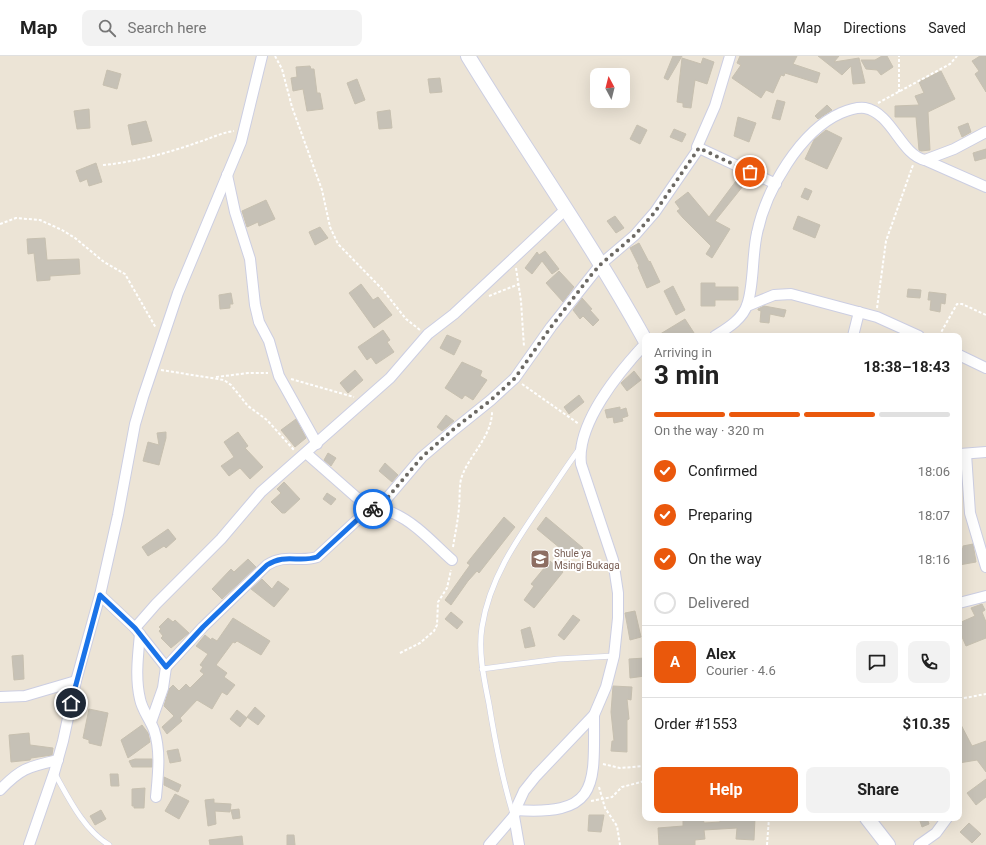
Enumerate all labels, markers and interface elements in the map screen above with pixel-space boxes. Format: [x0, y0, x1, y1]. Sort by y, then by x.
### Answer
search box [82, 10, 362, 46]
text: Map [20, 16, 58, 39]
icon: search [96, 17, 118, 39]
text: Search here [128, 19, 206, 37]
text: Map [794, 20, 821, 36]
text: Directions [843, 20, 906, 36]
text: Saved [928, 20, 966, 36]
north arrow [590, 68, 630, 108]
map controls [590, 68, 630, 108]
pin [733, 155, 767, 189]
icon: bag [739, 161, 761, 183]
text: Arriving in [654, 345, 712, 360]
text: 18:38–18:43 [863, 358, 950, 376]
text: 3 min [654, 360, 719, 390]
text: On the way · 320 m [654, 423, 764, 438]
icon: check [654, 460, 676, 482]
text: Confirmed [688, 462, 758, 480]
text: 18:06 [918, 464, 950, 479]
courier [353, 489, 393, 529]
icon: bike [362, 498, 384, 520]
icon: check [654, 504, 676, 526]
text: Preparing [688, 506, 752, 524]
text: 18:07 [918, 508, 950, 523]
school or university icon: Shule ya Msingi Bukaga [529, 548, 551, 570]
place label: Shule ya Msingi Bukaga [554, 548, 620, 571]
icon: check [654, 548, 676, 570]
text: On the way [688, 550, 762, 568]
text: 18:16 [918, 552, 950, 567]
text: Delivered [688, 594, 750, 612]
button: chat [856, 641, 898, 683]
button: phone [908, 641, 950, 683]
text: Alex [706, 645, 736, 663]
text: A [670, 653, 680, 671]
text: Courier · 4.6 [706, 663, 776, 678]
pin [54, 686, 88, 720]
icon: home [60, 692, 82, 714]
text: Order #1553 [654, 715, 737, 733]
text: $10.35 [903, 715, 950, 733]
button: Help [654, 767, 798, 813]
button: Share [806, 767, 950, 813]

